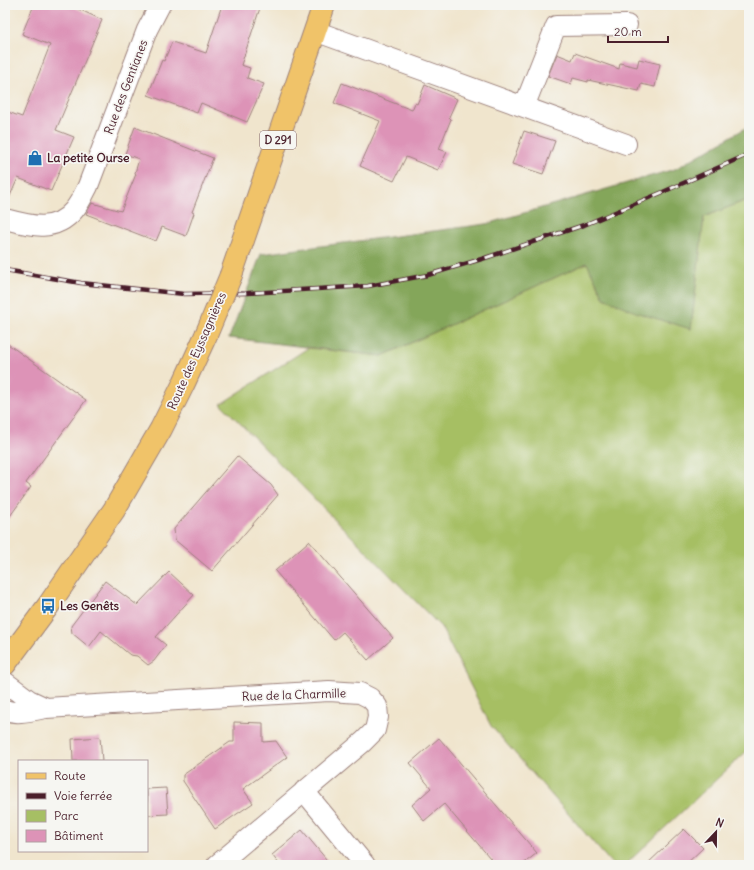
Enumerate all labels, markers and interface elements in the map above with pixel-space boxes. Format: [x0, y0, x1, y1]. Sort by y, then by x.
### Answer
scale bar [608, 18, 668, 44]
text: 20 m [614, 24, 642, 39]
street label: Rue des Gentianes [101, 37, 150, 136]
road number: D 291 [260, 131, 296, 149]
shop icon: La petite Ourse [26, 149, 44, 167]
place label: La petite Ourse [47, 150, 130, 166]
street label: Route des Eyssagnières [164, 290, 229, 412]
bus stop icon: Les Genêts [39, 597, 57, 615]
place label: Les Genêts [60, 598, 120, 613]
street label: Rue de la Charmille [242, 685, 346, 704]
legend [18, 760, 148, 852]
text: Route [54, 768, 86, 783]
text: Voie ferrée [54, 788, 112, 803]
text: Parc [54, 808, 79, 823]
north arrow [696, 812, 736, 852]
text: N [714, 815, 726, 831]
text: Bâtiment [54, 828, 103, 843]

